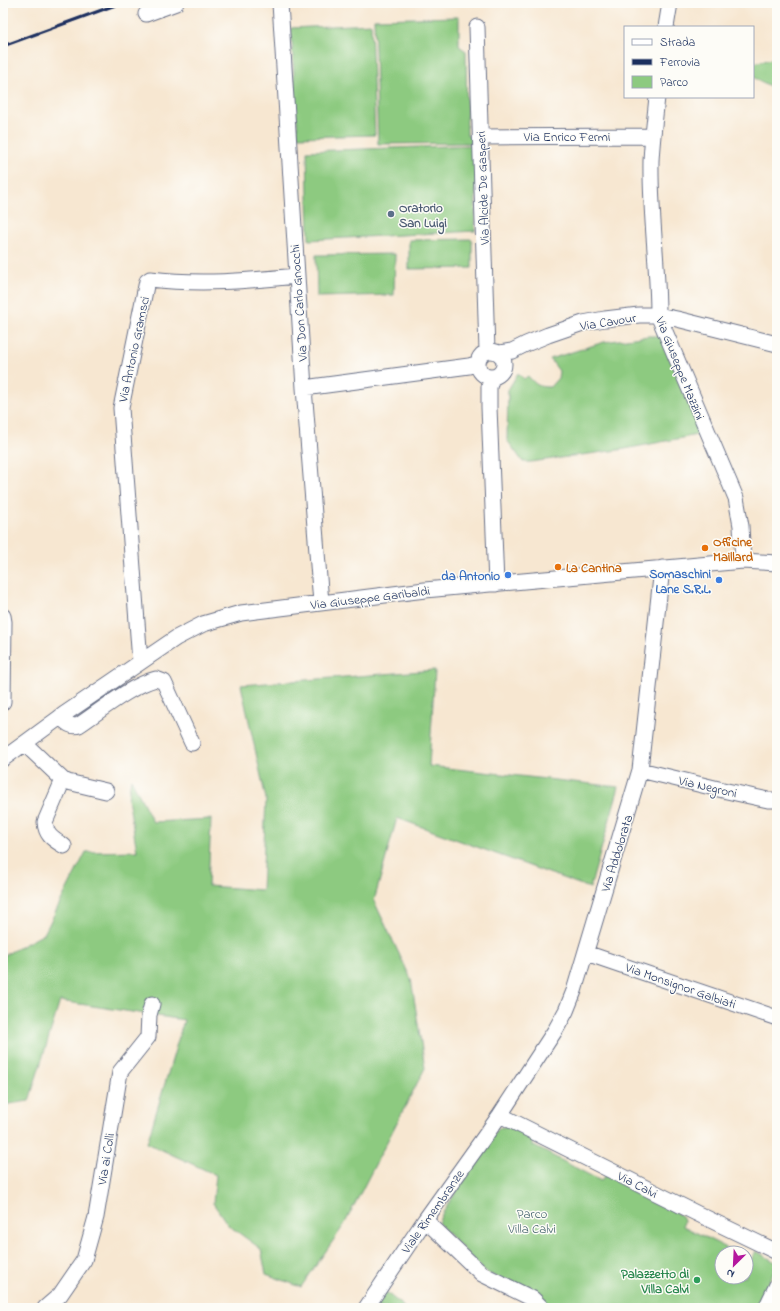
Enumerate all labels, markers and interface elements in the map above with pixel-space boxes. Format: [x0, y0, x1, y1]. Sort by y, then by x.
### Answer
legend [624, 26, 754, 98]
text: Strada [660, 34, 695, 52]
text: Ferrovia [659, 54, 700, 72]
text: Parco [660, 74, 688, 92]
street label: Via Enrico Fermi [523, 128, 610, 147]
street label: Via Alcide De Gasperi [472, 131, 495, 246]
place label: Oratorio San Luigi [399, 199, 447, 235]
marker: Oratorio San Luigi [386, 209, 396, 219]
street label: Via Don Carlo Gnocchi [286, 244, 313, 363]
street label: Via Antonio Gramsci [114, 295, 155, 405]
street label: Via Cavour [578, 309, 639, 336]
street label: Via Giuseppe Mazzini [650, 313, 709, 423]
place label: Officine Maillard [713, 533, 754, 567]
marker: Officine Maillard [700, 543, 710, 553]
place label: La Cantina [566, 559, 622, 578]
marker: La Cantina [553, 562, 563, 572]
place label: Somaschini Lane S.R.L. [649, 565, 711, 599]
place label: da Antonio [441, 567, 500, 586]
marker: da Antonio [503, 570, 513, 580]
marker: Somaschini Lane S.R.L. [714, 575, 724, 585]
street label: Via Giuseppe Garibaldi [308, 582, 431, 615]
street label: Via Negroni [675, 771, 739, 804]
street label: Via Addolorata [596, 813, 638, 895]
street label: Via Monsignor Galbiati [621, 958, 738, 1015]
street label: Via ai Colli [93, 1132, 120, 1187]
street label: Viale Rimembranze [397, 1166, 469, 1258]
street label: Via Calvi [613, 1167, 661, 1204]
park label: Parco Villa Calvi [507, 1205, 556, 1239]
north arrow [714, 1245, 754, 1285]
text: N [724, 1264, 737, 1282]
place label: Palazzetto di Villa Calvi [621, 1265, 689, 1299]
marker: Palazzetto di Villa Calvi [692, 1275, 702, 1285]

